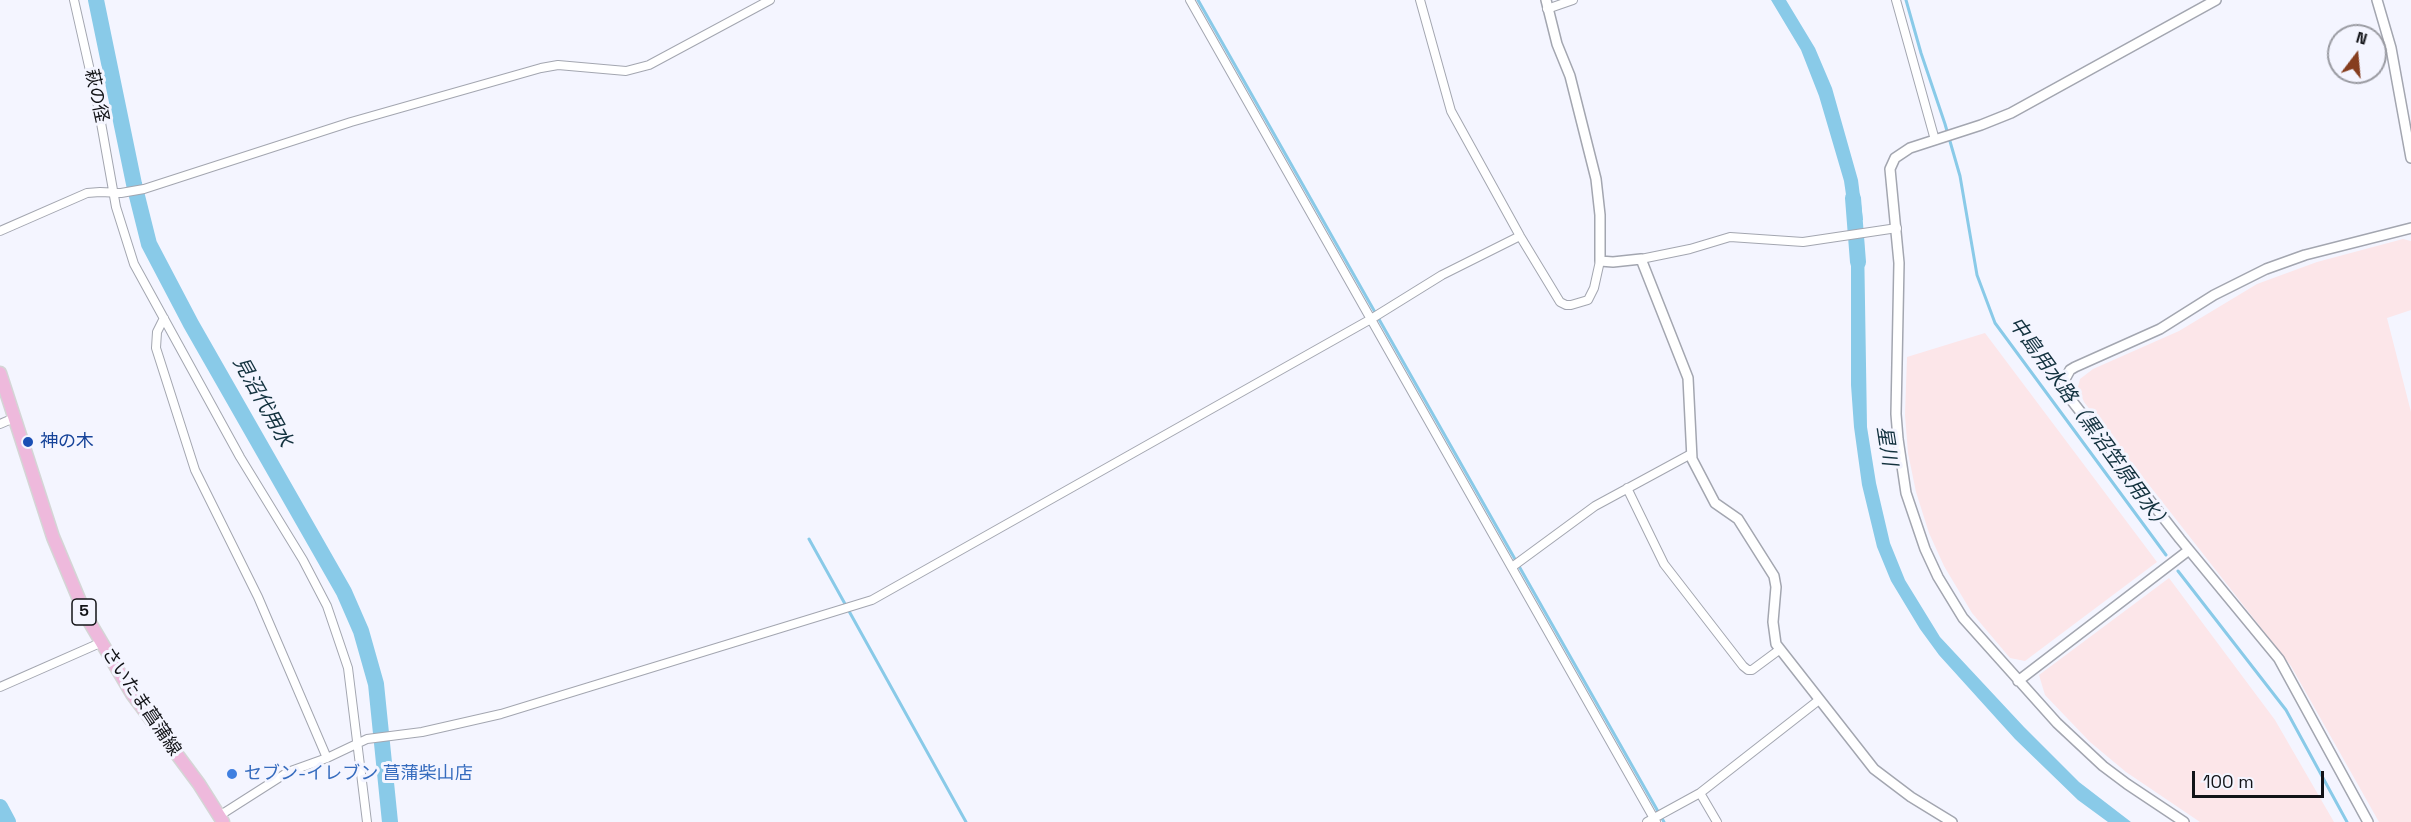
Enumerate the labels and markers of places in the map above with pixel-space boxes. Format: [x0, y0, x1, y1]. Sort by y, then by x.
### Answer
place label: 神の木 [40, 431, 94, 453]
marker: 神の木 [21, 435, 35, 449]
place label: セブン-イレブン 菖蒲柴山店 [244, 763, 473, 785]
marker: セブン-イレブン 菖蒲柴山店 [225, 767, 239, 781]

